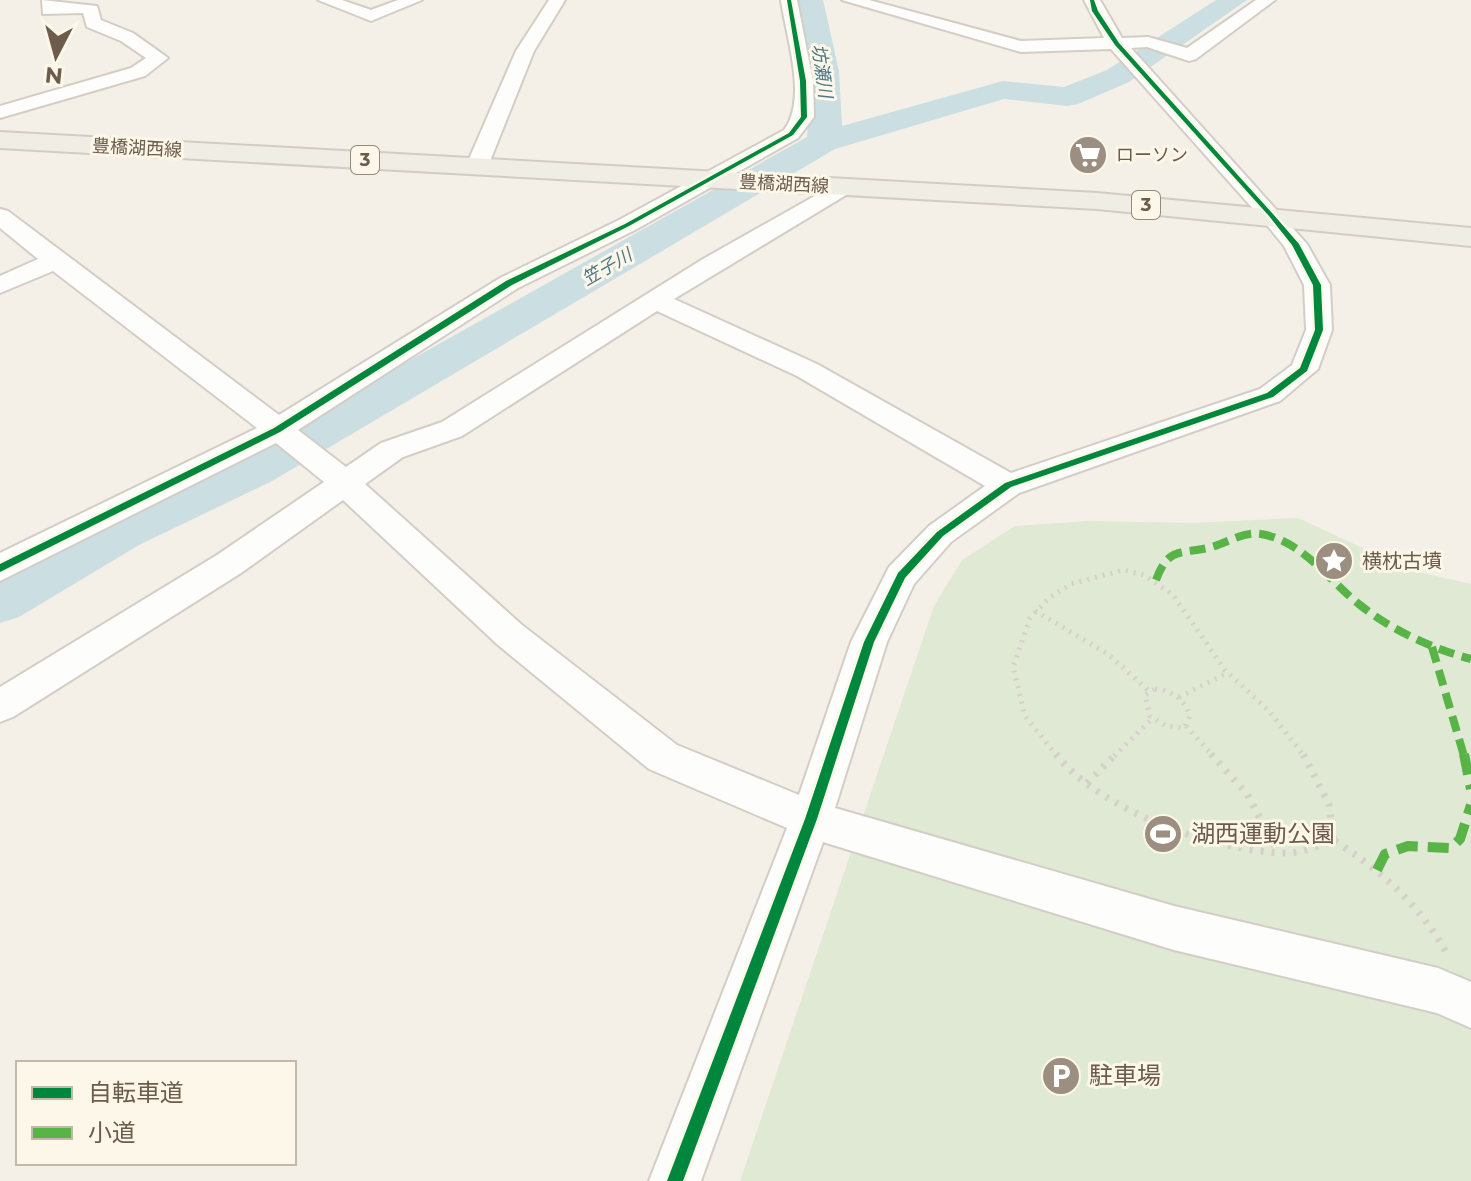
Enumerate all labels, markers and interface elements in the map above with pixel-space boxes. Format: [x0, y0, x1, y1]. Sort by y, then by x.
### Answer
north arrow [16, 16, 96, 96]
water label: 坊瀬川 [807, 43, 837, 101]
text: N [44, 61, 64, 90]
supermarket icon: ローソン [1067, 134, 1109, 176]
street label: 豊橋湖西線 [91, 135, 183, 161]
place label: ローソン [1116, 144, 1188, 166]
road number: 3 [351, 146, 379, 174]
street label: 豊橋湖西線 [738, 171, 830, 197]
road number: 3 [1132, 191, 1160, 219]
water label: 笠子川 [578, 243, 638, 290]
place icon: 横枕古墳 [1313, 540, 1355, 582]
place label: 横枕古墳 [1362, 549, 1442, 573]
sports icon: 湖西運動公園 [1142, 813, 1184, 855]
place label: 湖西運動公園 [1191, 819, 1335, 848]
parking icon: 駐車場 [1040, 1055, 1082, 1097]
legend [16, 1061, 296, 1165]
place label: 駐車場 [1089, 1061, 1161, 1090]
text: 自転車道 [88, 1078, 184, 1107]
text: 小道 [88, 1118, 136, 1147]

